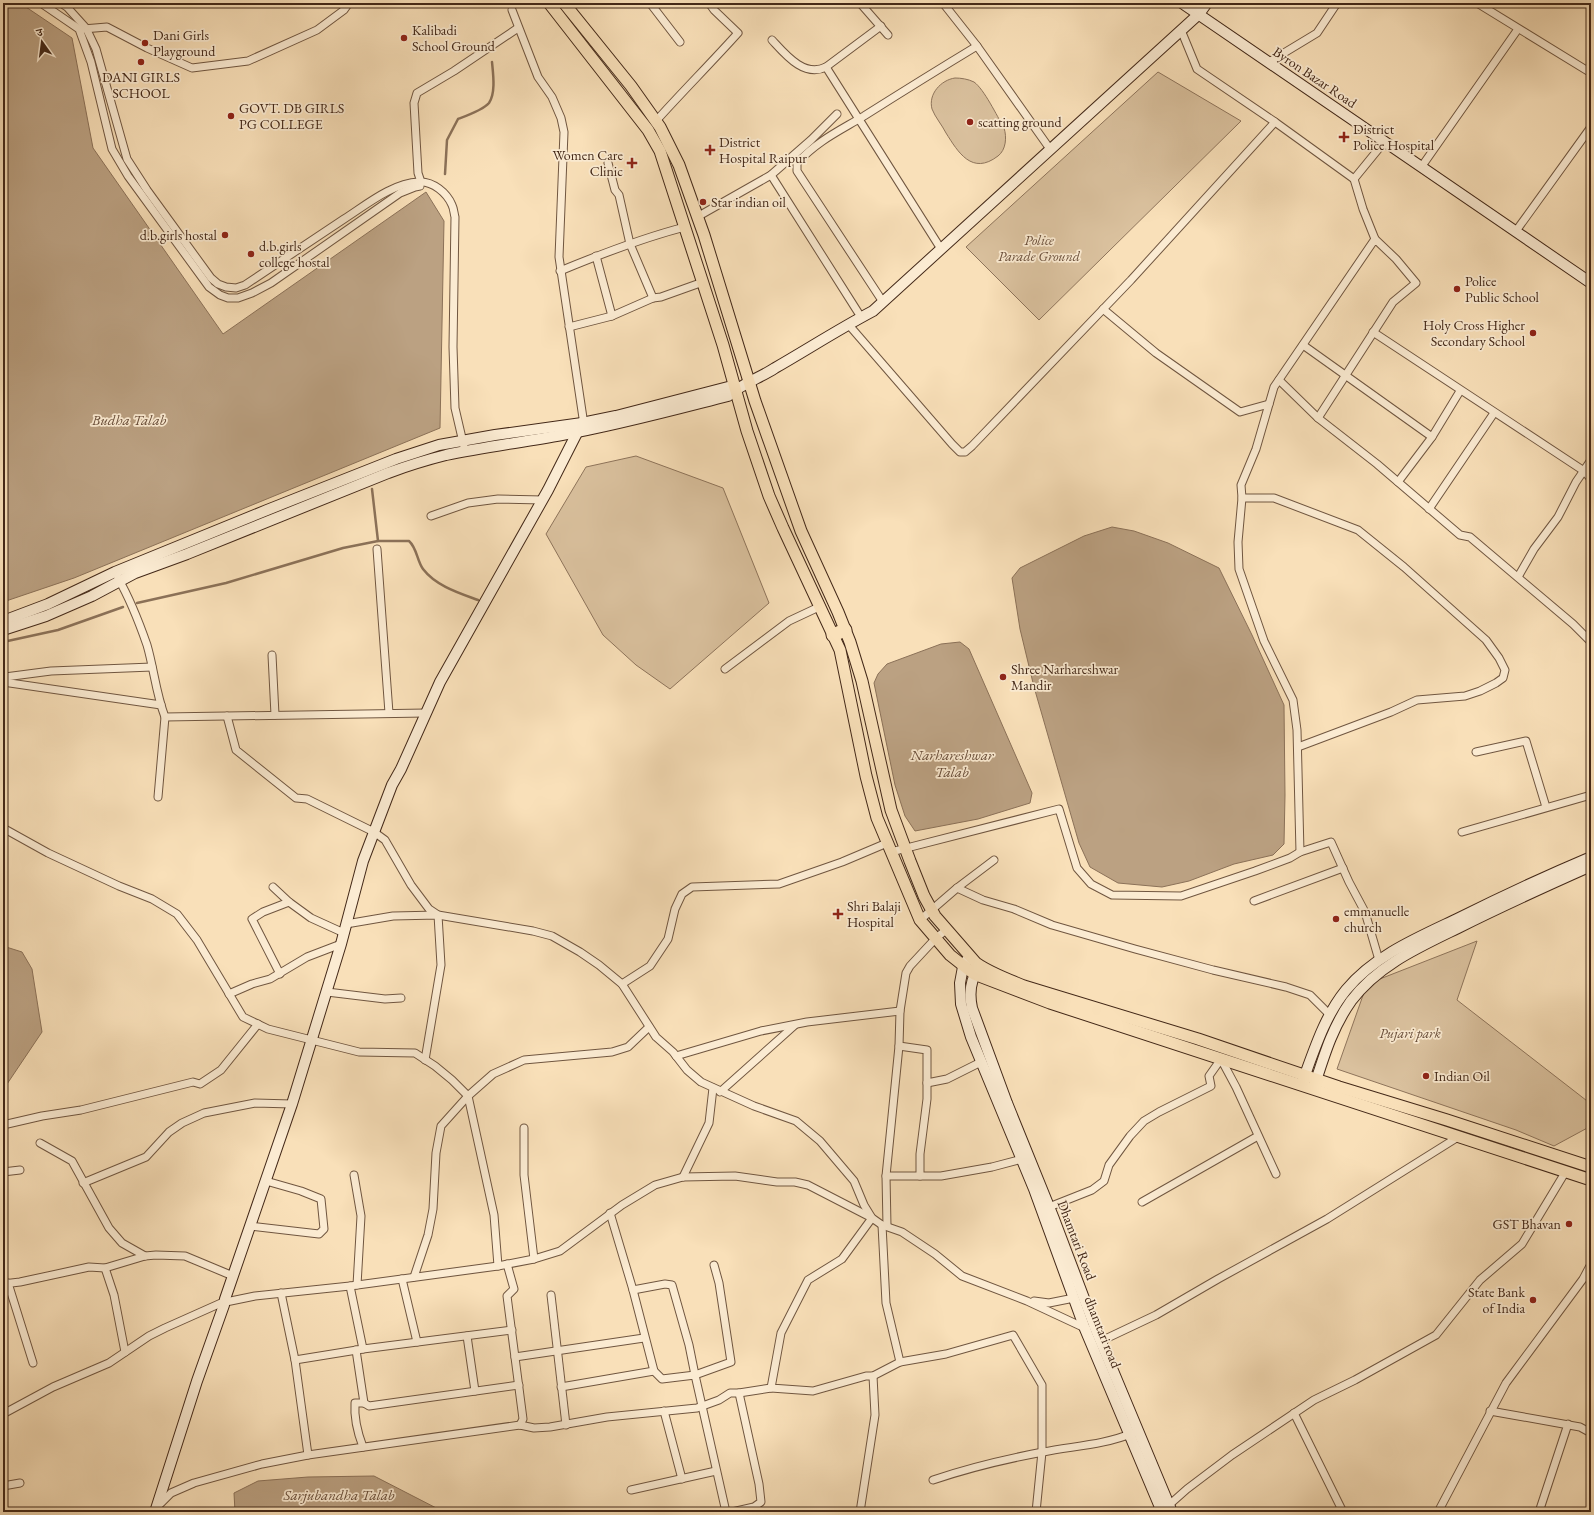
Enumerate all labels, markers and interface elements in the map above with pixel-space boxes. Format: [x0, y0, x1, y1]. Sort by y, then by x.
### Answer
place label: Kalibadi School Ground [412, 21, 496, 55]
north arrow [22, 22, 62, 62]
text: उ [34, 24, 45, 40]
place label: Dani Girls Playground [153, 26, 216, 60]
marker: Kalibadi School Ground [399, 33, 409, 43]
marker: Dani Girls Playground [140, 38, 150, 48]
street label: Byron Bazar Road [1270, 42, 1361, 112]
marker: DANI GIRLS SCHOOL [136, 57, 146, 67]
place label: DANI GIRLS SCHOOL [102, 68, 180, 102]
place label: GOVT. DB GIRLS PG COLLEGE [239, 99, 344, 133]
marker: GOVT. DB GIRLS PG COLLEGE [226, 111, 236, 121]
place label: scatting ground [978, 113, 1063, 131]
marker: scatting ground [965, 117, 975, 127]
place label: District Police Hospital [1353, 120, 1435, 154]
marker: District Police Hospital [1338, 131, 1350, 143]
place label: District Hospital Raipur [719, 133, 807, 167]
marker: District Hospital Raipur [704, 144, 716, 156]
place label: Women Care Clinic [552, 146, 624, 180]
marker: Women Care Clinic [626, 157, 638, 169]
place label: Star indian oil [711, 193, 786, 211]
marker: Star indian oil [698, 197, 708, 207]
place label: d.b.girls hostal [140, 226, 218, 244]
marker: d.b.girls hostal [220, 230, 230, 240]
park label: Police Parade Ground [998, 231, 1081, 265]
place label: d.b.girls college hostal [259, 237, 330, 271]
marker: d.b.girls college hostal [246, 249, 256, 259]
place label: Police Public School [1465, 272, 1539, 306]
marker: Police Public School [1452, 284, 1462, 294]
place label: Holy Cross Higher Secondary School [1423, 316, 1526, 350]
marker: Holy Cross Higher Secondary School [1528, 328, 1538, 338]
water label: Budha Talab [91, 410, 166, 429]
place label: Shree Narhareshwar Mandir [1011, 660, 1119, 694]
marker: Shree Narhareshwar Mandir [998, 672, 1008, 682]
water label: Narhareshwar Talab [910, 745, 995, 781]
place label: Shri Balaji Hospital [847, 897, 901, 931]
place label: emmanuelle church [1344, 902, 1410, 936]
marker: Shri Balaji Hospital [832, 908, 844, 920]
marker: emmanuelle church [1331, 914, 1341, 924]
park label: Pujari park [1379, 1024, 1441, 1042]
place label: Indian Oil [1434, 1067, 1491, 1085]
marker: Indian Oil [1421, 1071, 1431, 1081]
street label: Dhamtari Road [1053, 1197, 1101, 1283]
place label: GST Bhavan [1492, 1215, 1562, 1233]
marker: GST Bhavan [1564, 1219, 1574, 1229]
place label: State Bank of India [1468, 1283, 1525, 1317]
street label: dhamtari road [1080, 1294, 1126, 1371]
marker: State Bank of India [1528, 1295, 1538, 1305]
water label: Sarjubandha Talab [282, 1485, 395, 1504]

